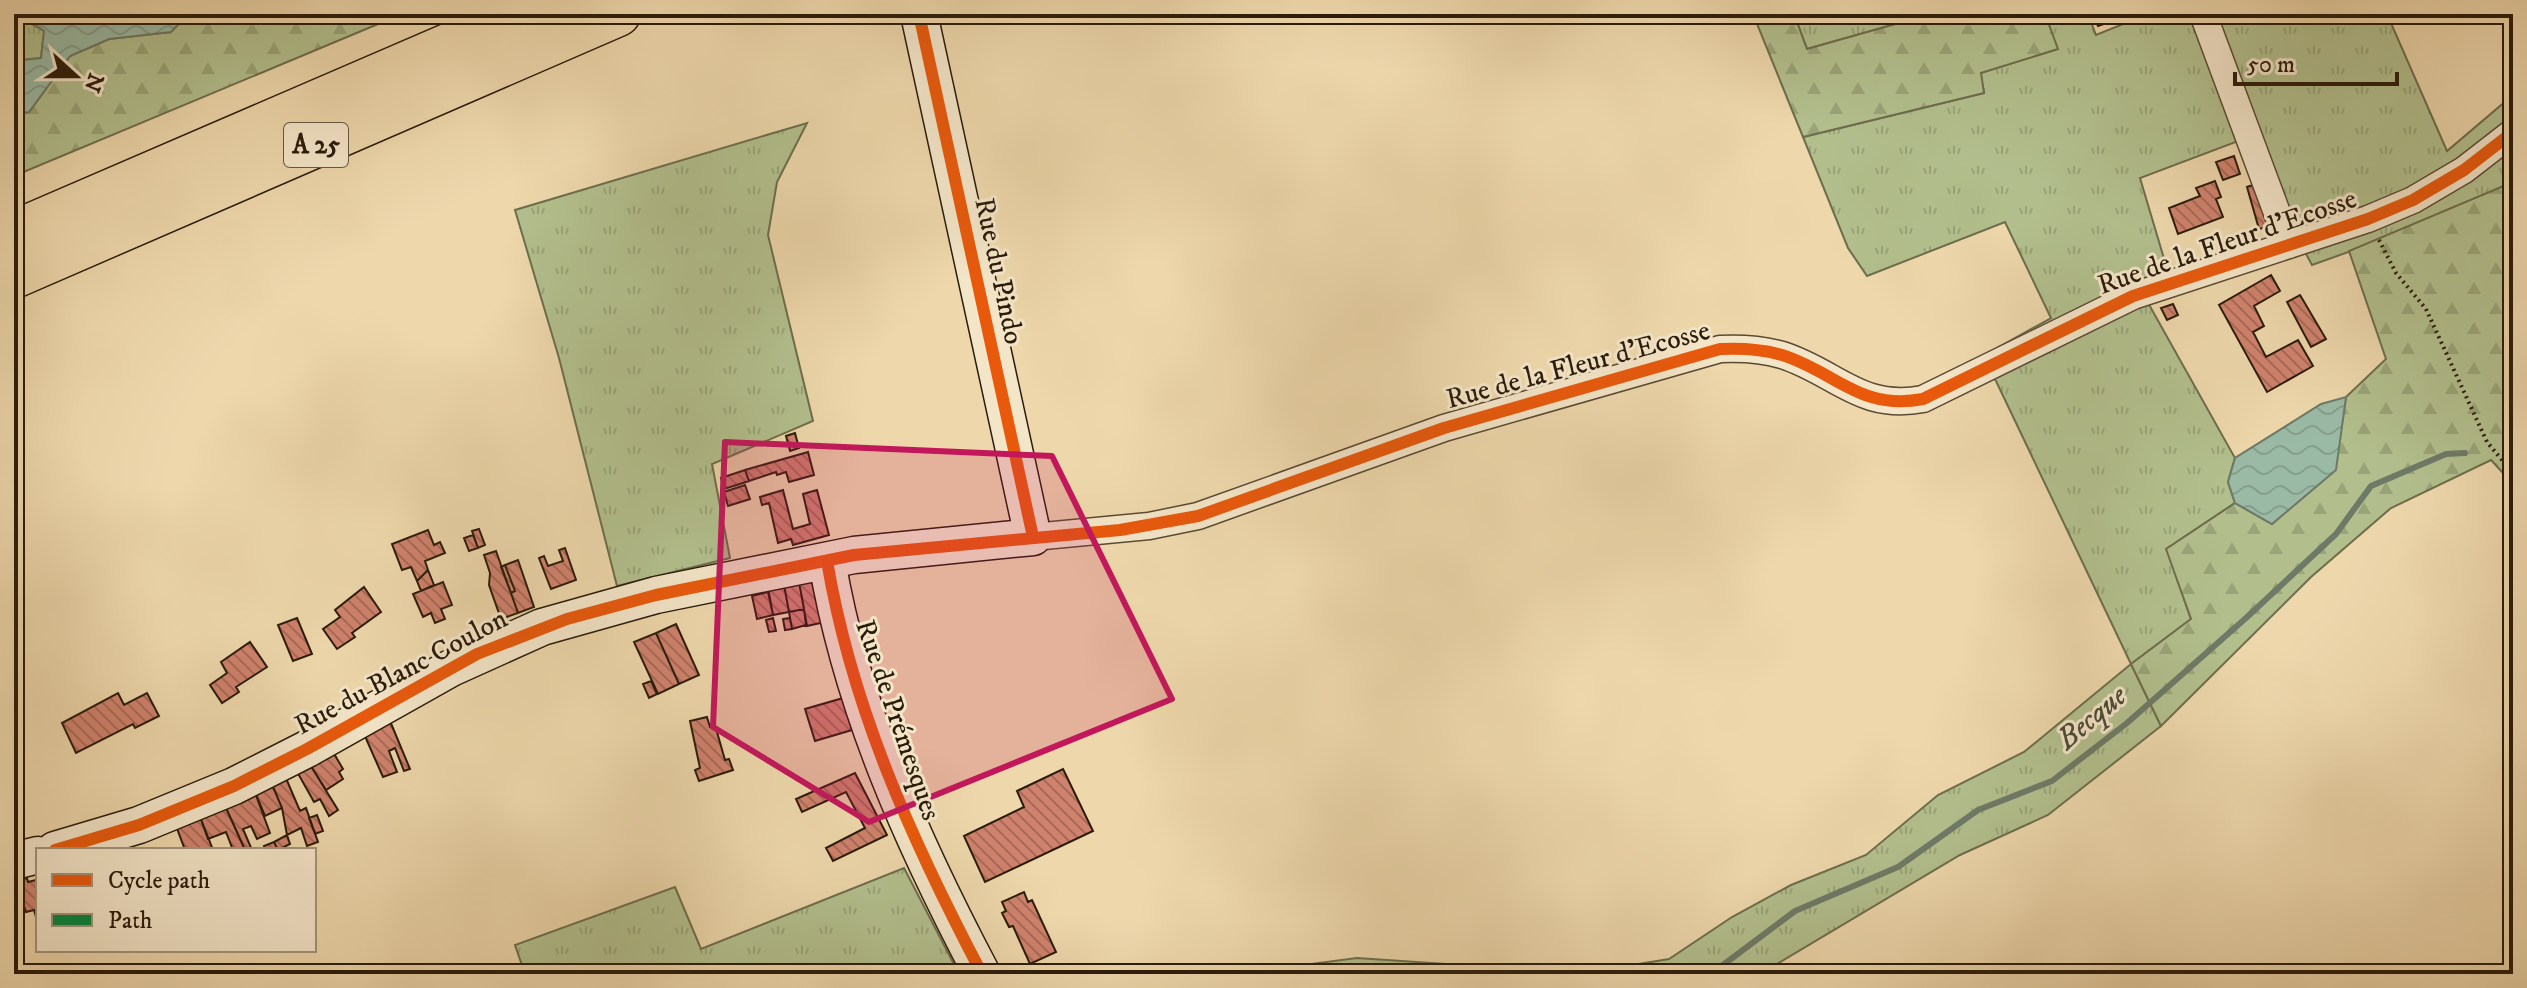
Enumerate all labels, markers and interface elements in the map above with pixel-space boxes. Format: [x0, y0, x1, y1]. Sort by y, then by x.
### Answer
north arrow [36, 36, 116, 116]
scale bar [2235, 36, 2397, 86]
text: 50 m [2247, 50, 2295, 80]
text: N [77, 69, 109, 96]
road number: A 25 [284, 123, 348, 167]
street label: Rue de la Fleur d'Ecosse [2093, 181, 2361, 303]
street label: Rue du Pindo [966, 195, 1032, 347]
street label: Rue de la Fleur d'Ecosse [1442, 313, 1714, 417]
street label: Rue du Blanc Coulon [289, 601, 514, 743]
street label: Rue de Prémesques [847, 615, 949, 825]
water label: Becque [2049, 678, 2135, 759]
legend [36, 848, 316, 952]
text: Cycle path [108, 866, 210, 896]
text: Path [108, 906, 153, 936]

